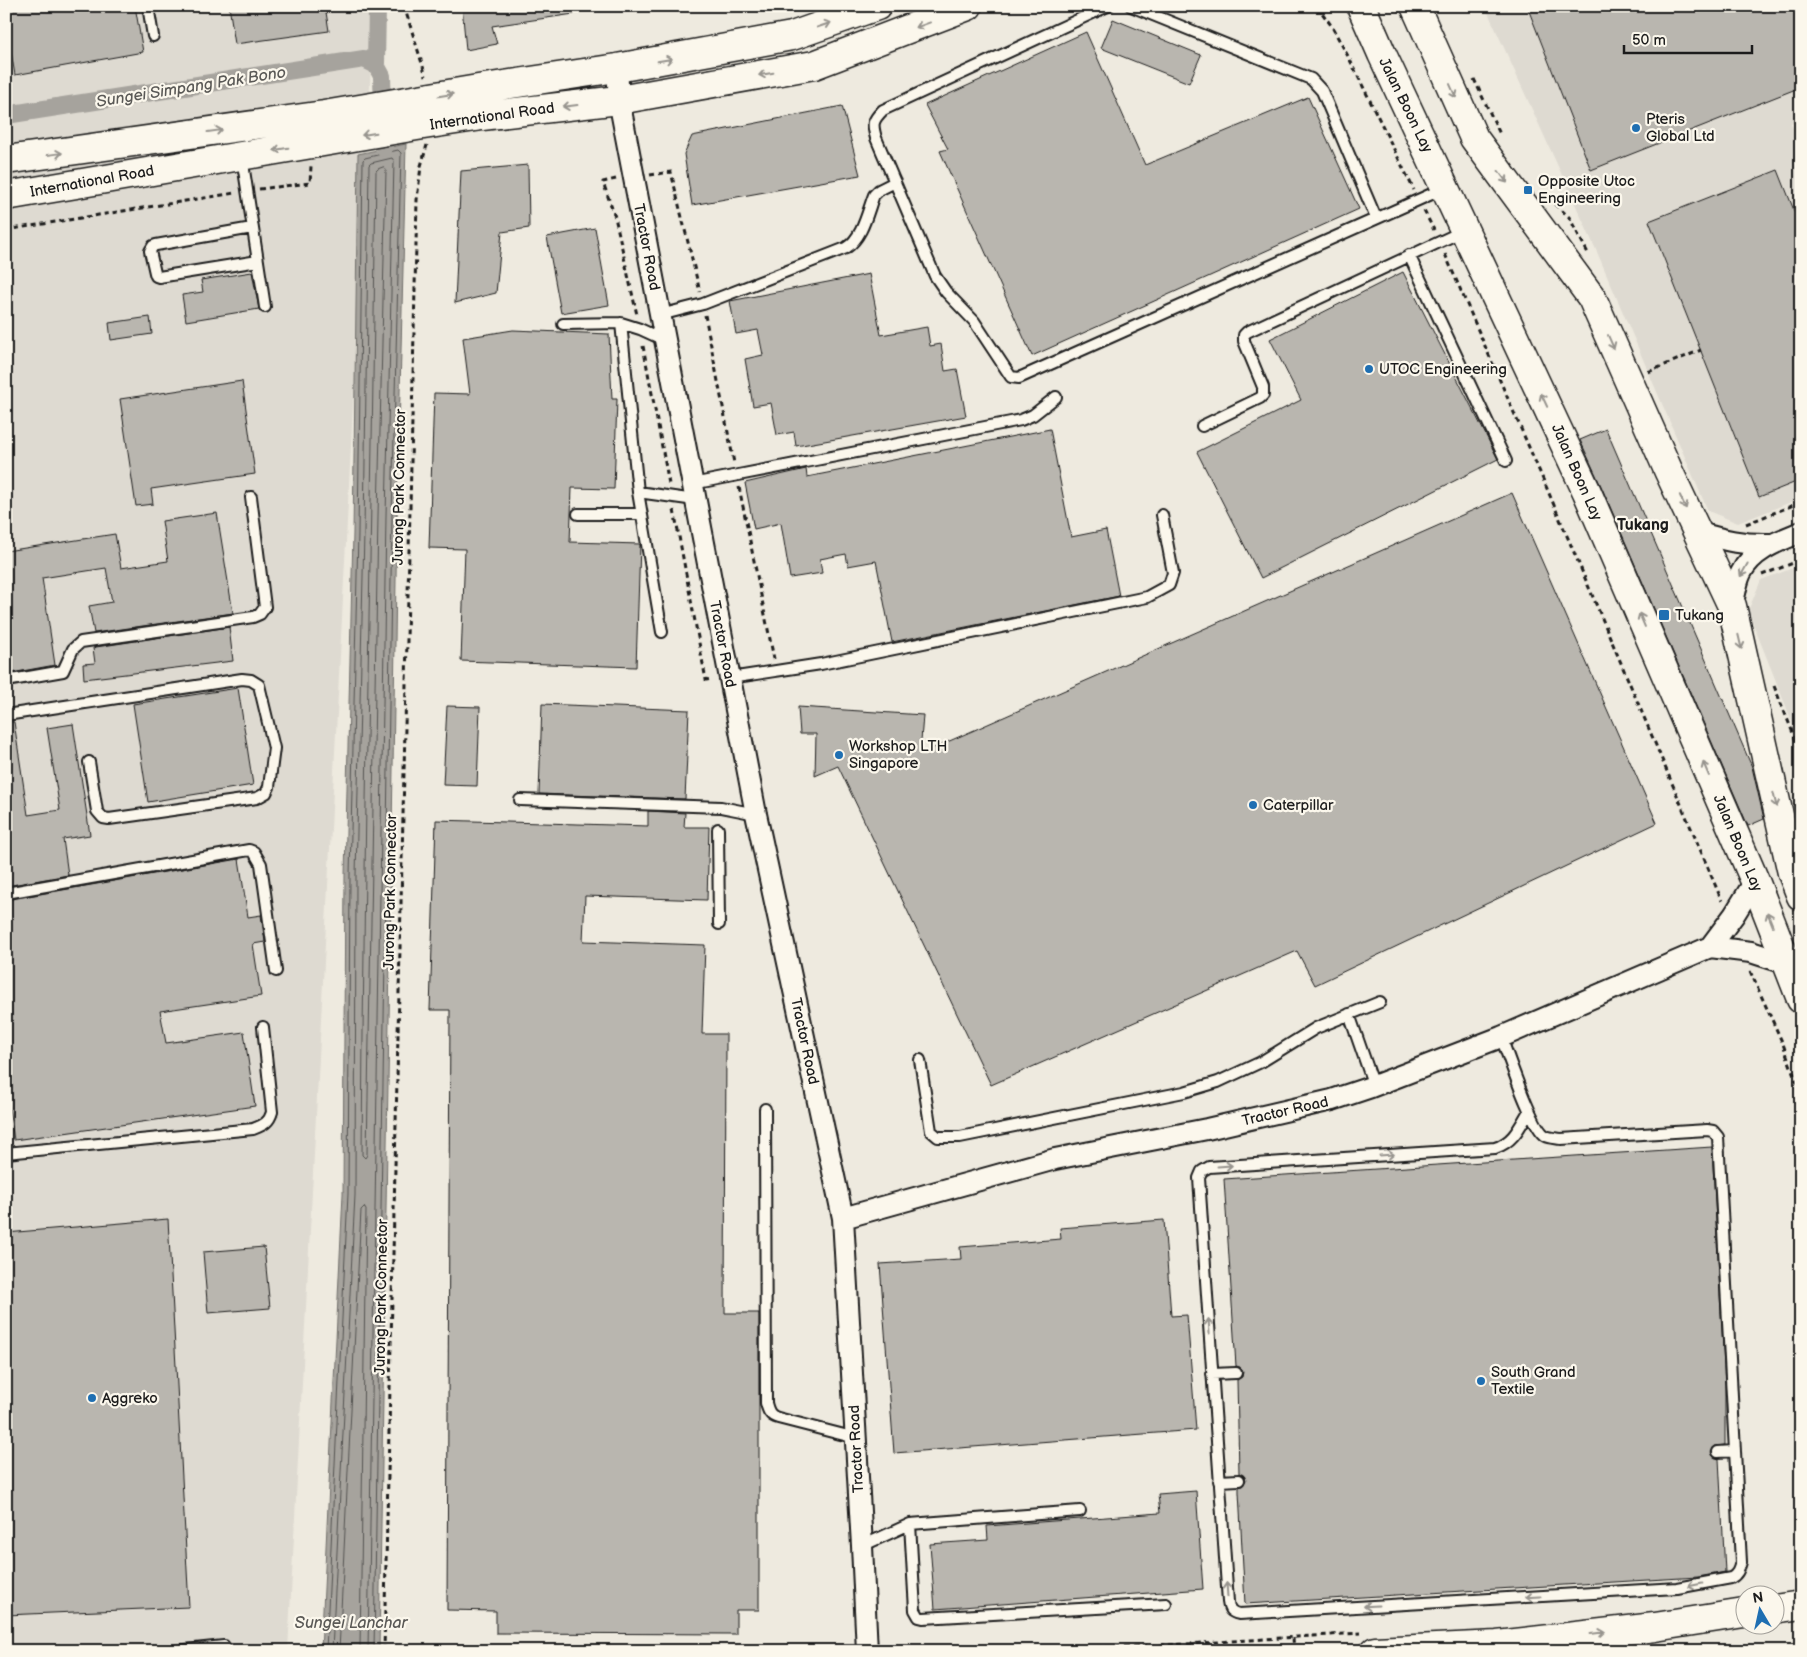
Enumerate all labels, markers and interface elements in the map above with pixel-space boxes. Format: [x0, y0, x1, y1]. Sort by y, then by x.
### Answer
one-way arrow [815, 20, 831, 29]
one-way arrow [916, 21, 931, 30]
scale bar [1624, 22, 1752, 54]
text: 50 m [1632, 31, 1666, 50]
one-way arrow [657, 54, 673, 64]
street label: Jalan Boon Lay [1374, 55, 1437, 156]
water label: Sungei Simpang Pak Bono [95, 63, 287, 112]
one-way arrow [758, 70, 774, 79]
one-way arrow [1449, 83, 1459, 98]
one-way arrow [437, 89, 453, 99]
street label: International Road [428, 98, 556, 135]
one-way arrow [563, 101, 579, 111]
place label: Pteris Global Ltd [1646, 110, 1715, 146]
marker: Pteris Global Ltd [1630, 122, 1642, 134]
one-way arrow [207, 125, 223, 135]
one-way arrow [361, 130, 377, 140]
one-way arrow [273, 144, 289, 154]
one-way arrow [46, 148, 62, 158]
street label: International Road [29, 161, 156, 202]
one-way arrow [1498, 170, 1508, 184]
place label: Opposite Utoc Engineering [1538, 172, 1635, 208]
marker: Opposite Utoc Engineering [1522, 184, 1534, 196]
street label: Tractor Road [629, 202, 664, 292]
one-way arrow [1607, 334, 1617, 349]
place label: UTOC Engineering [1379, 360, 1507, 379]
marker: UTOC Engineering [1363, 363, 1375, 375]
one-way arrow [1539, 393, 1549, 408]
street label: Jurong Park Connector [389, 408, 410, 565]
street label: Jalan Boon Lay [1547, 421, 1606, 524]
one-way arrow [1679, 494, 1688, 509]
district label: Tukang [1617, 516, 1669, 535]
one-way arrow [1739, 563, 1749, 578]
street label: Tractor Road [705, 599, 740, 689]
place label: Tukang [1675, 606, 1724, 625]
marker: Tukang [1657, 608, 1671, 622]
one-way arrow [1637, 613, 1647, 628]
one-way arrow [1735, 633, 1745, 649]
place label: Workshop LTH Singapore [849, 737, 947, 773]
marker: Workshop LTH Singapore [833, 749, 845, 761]
one-way arrow [1701, 762, 1711, 777]
street label: Jalan Boon Lay [1709, 792, 1767, 895]
one-way arrow [1771, 792, 1780, 808]
place label: Caterpillar [1263, 796, 1334, 815]
marker: Caterpillar [1247, 799, 1259, 811]
street label: Jurong Park Connector [380, 813, 401, 970]
one-way arrow [1764, 911, 1773, 926]
street label: Tractor Road [786, 996, 823, 1086]
street label: Tractor Road [1240, 1092, 1330, 1131]
one-way arrow [1379, 1150, 1395, 1160]
one-way arrow [1217, 1162, 1233, 1171]
street label: Jurong Park Connector [371, 1218, 392, 1375]
one-way arrow [1204, 1318, 1214, 1334]
place label: South Grand Textile [1491, 1363, 1576, 1399]
marker: South Grand Textile [1475, 1375, 1487, 1387]
place label: Aggreko [102, 1389, 158, 1408]
marker: Aggreko [86, 1392, 98, 1404]
street label: Tractor Road [845, 1404, 868, 1494]
one-way arrow [1687, 1580, 1703, 1590]
one-way arrow [1222, 1583, 1231, 1599]
north arrow [1734, 1584, 1784, 1634]
text: N [1752, 1588, 1765, 1607]
one-way arrow [1525, 1592, 1541, 1601]
one-way arrow [1363, 1602, 1379, 1611]
water label: Sungei Lanchar [295, 1614, 409, 1633]
one-way arrow [1590, 1628, 1606, 1638]

